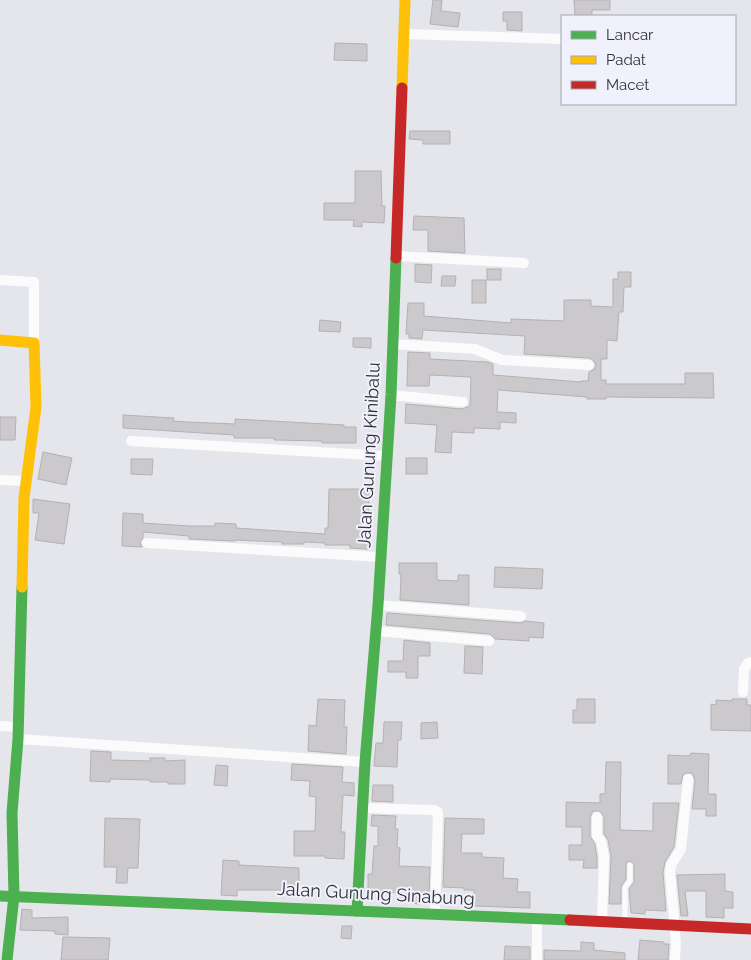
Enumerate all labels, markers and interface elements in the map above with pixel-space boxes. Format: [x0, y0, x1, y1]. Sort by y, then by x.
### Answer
legend [561, 15, 736, 105]
text: Lancar [606, 26, 654, 44]
text: Padat [606, 51, 646, 69]
text: Macet [606, 76, 649, 94]
street label: Jalan Gunung Kinibalu [353, 362, 384, 548]
street label: Jalan Gunung Sinabung [277, 878, 475, 909]

